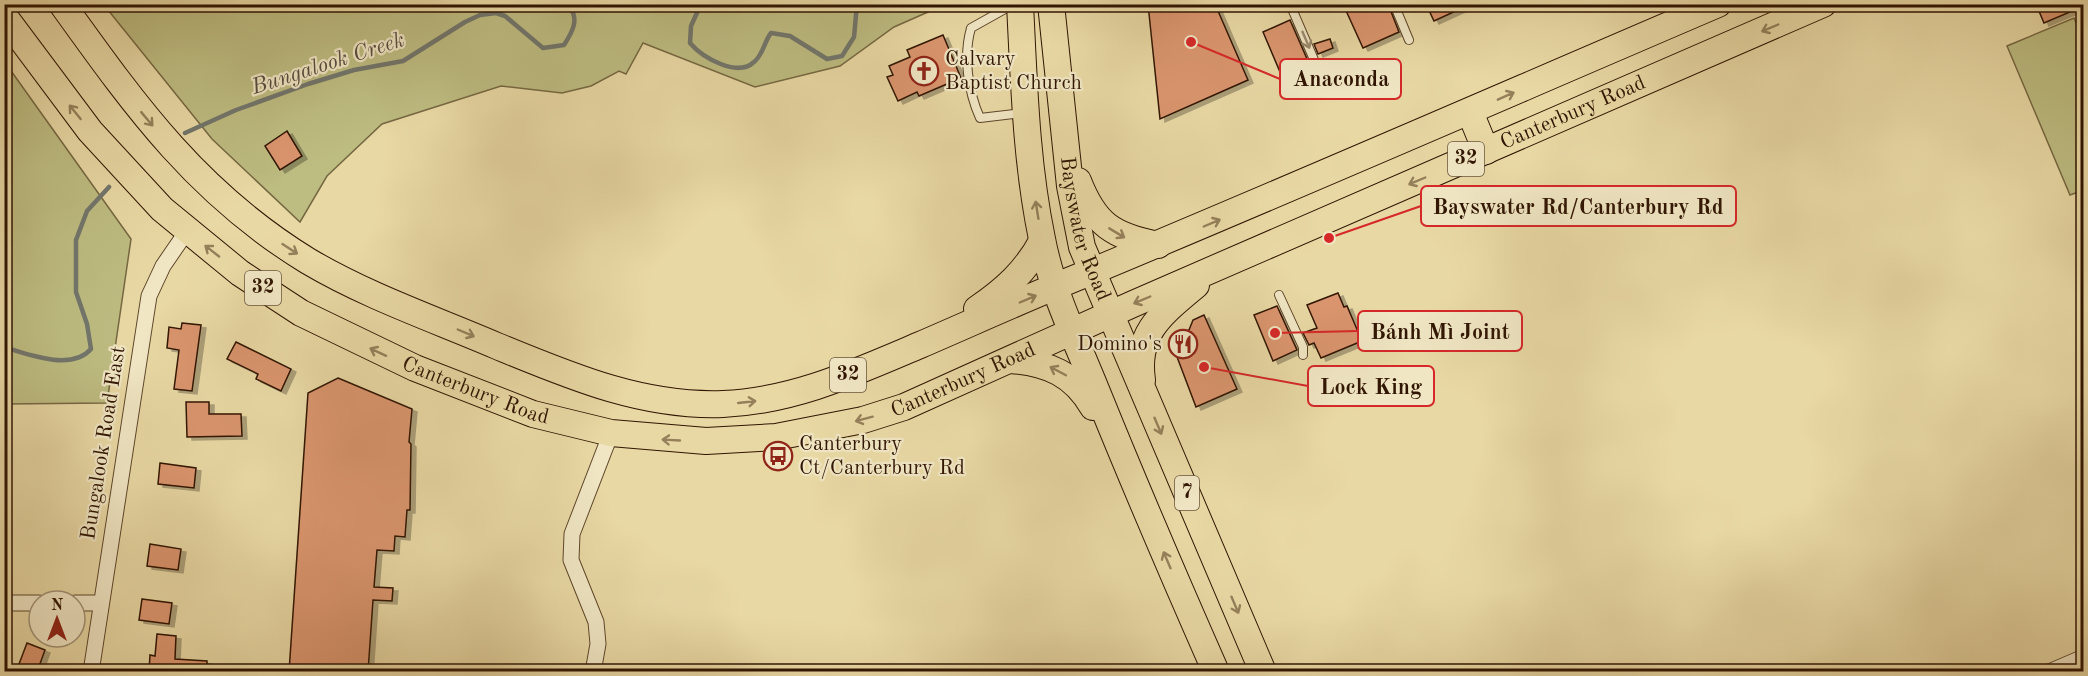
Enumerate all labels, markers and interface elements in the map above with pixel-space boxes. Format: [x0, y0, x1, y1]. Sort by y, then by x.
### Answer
one-way arrow [1761, 23, 1779, 34]
water label: Bungalook Creek [248, 29, 407, 99]
one-way arrow [1301, 31, 1312, 49]
place label: Calvary Baptist Church [945, 49, 1082, 94]
church icon: Calvary Baptist Church [908, 55, 940, 87]
callout: Anaconda [1280, 59, 1401, 99]
text: Anaconda [1293, 69, 1389, 91]
street label: Canterbury Road [1497, 72, 1649, 153]
one-way arrow [1497, 90, 1515, 101]
one-way arrow [69, 105, 82, 121]
one-way arrow [140, 111, 153, 127]
road number: 32 [1448, 142, 1484, 176]
street label: Bayswater Road [1056, 155, 1114, 304]
one-way arrow [1409, 175, 1427, 187]
callout: Bayswater Rd/Canterbury Rd [1421, 186, 1736, 226]
text: Bayswater Rd/Canterbury Rd [1432, 197, 1724, 219]
one-way arrow [1032, 201, 1043, 220]
one-way arrow [1202, 217, 1220, 228]
one-way arrow [1109, 227, 1126, 240]
one-way arrow [282, 243, 299, 256]
one-way arrow [204, 245, 220, 258]
road number: 32 [245, 271, 281, 305]
one-way arrow [1018, 293, 1036, 304]
one-way arrow [1133, 295, 1151, 306]
callout: Bánh Mì Joint [1358, 311, 1522, 351]
text: Bánh Mì Joint [1370, 322, 1510, 344]
one-way arrow [457, 328, 475, 339]
restaurant icon: Domino's [1167, 328, 1199, 360]
place label: Domino's [1077, 334, 1162, 355]
street label: Canterbury Road [888, 339, 1039, 421]
street label: Bungalook Road East [78, 345, 130, 541]
one-way arrow [370, 345, 388, 357]
street label: Canterbury Road [399, 353, 551, 428]
road number: 32 [830, 358, 866, 392]
one-way arrow [1049, 364, 1067, 376]
callout: Lock King [1308, 366, 1434, 406]
text: Lock King [1320, 377, 1422, 399]
one-way arrow [737, 396, 756, 407]
one-way arrow [855, 414, 874, 426]
one-way arrow [1153, 416, 1164, 434]
one-way arrow [661, 434, 681, 445]
place label: Canterbury Ct/Canterbury Rd [799, 434, 965, 479]
bus stop icon: Canterbury Ct/Canterbury Rd [762, 440, 794, 472]
road number: 7 [1175, 476, 1199, 510]
one-way arrow [1161, 551, 1172, 570]
north arrow [27, 589, 87, 649]
one-way arrow [1229, 595, 1241, 613]
text: N [51, 598, 64, 614]

